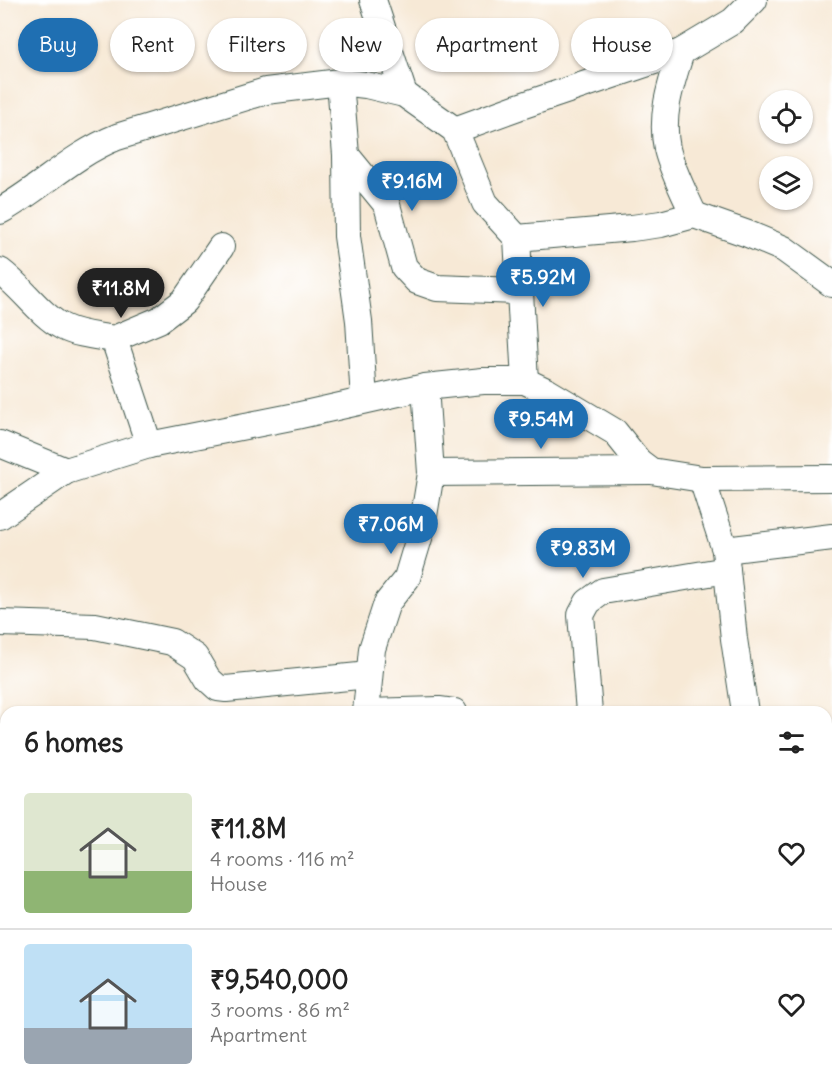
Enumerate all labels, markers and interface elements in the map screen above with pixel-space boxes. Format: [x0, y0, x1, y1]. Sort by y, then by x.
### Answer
chip: Buy [18, 18, 98, 72]
chip: Rent [110, 18, 195, 72]
chip: Filters [207, 18, 307, 72]
chip: New [319, 18, 403, 72]
chip: Apartment [415, 18, 559, 72]
chip: House [571, 18, 673, 72]
map controls [759, 90, 813, 210]
button: locate [759, 90, 813, 144]
button: layers [759, 156, 813, 210]
pin: ₹9.16M [363, 161, 461, 212]
text: ₹9.16M [381, 168, 443, 193]
pin: ₹5.92M [494, 257, 592, 308]
text: ₹5.92M [510, 264, 576, 289]
pin: ₹11.8M [72, 268, 170, 319]
text: ₹11.8M [91, 275, 151, 300]
pin: ₹9.54M [492, 399, 590, 450]
text: ₹9.54M [508, 406, 574, 431]
pin: ₹7.06M [342, 504, 440, 555]
text: ₹7.06M [358, 511, 424, 536]
pin: ₹9.83M [534, 528, 632, 579]
text: ₹9.83M [550, 535, 616, 560]
text: 6 homes [24, 726, 123, 759]
icon: filters [775, 726, 808, 759]
text: ₹11.8M [210, 812, 287, 845]
icon: home [72, 817, 144, 889]
icon: heart [775, 837, 808, 870]
text: 4 rooms · 116 m² [210, 846, 355, 871]
text: House [210, 871, 267, 896]
text: ₹9,540,000 [210, 963, 349, 996]
icon: home [72, 968, 144, 1040]
icon: heart [775, 988, 808, 1021]
text: 3 rooms · 86 m² [210, 997, 350, 1022]
text: Apartment [210, 1022, 307, 1047]

